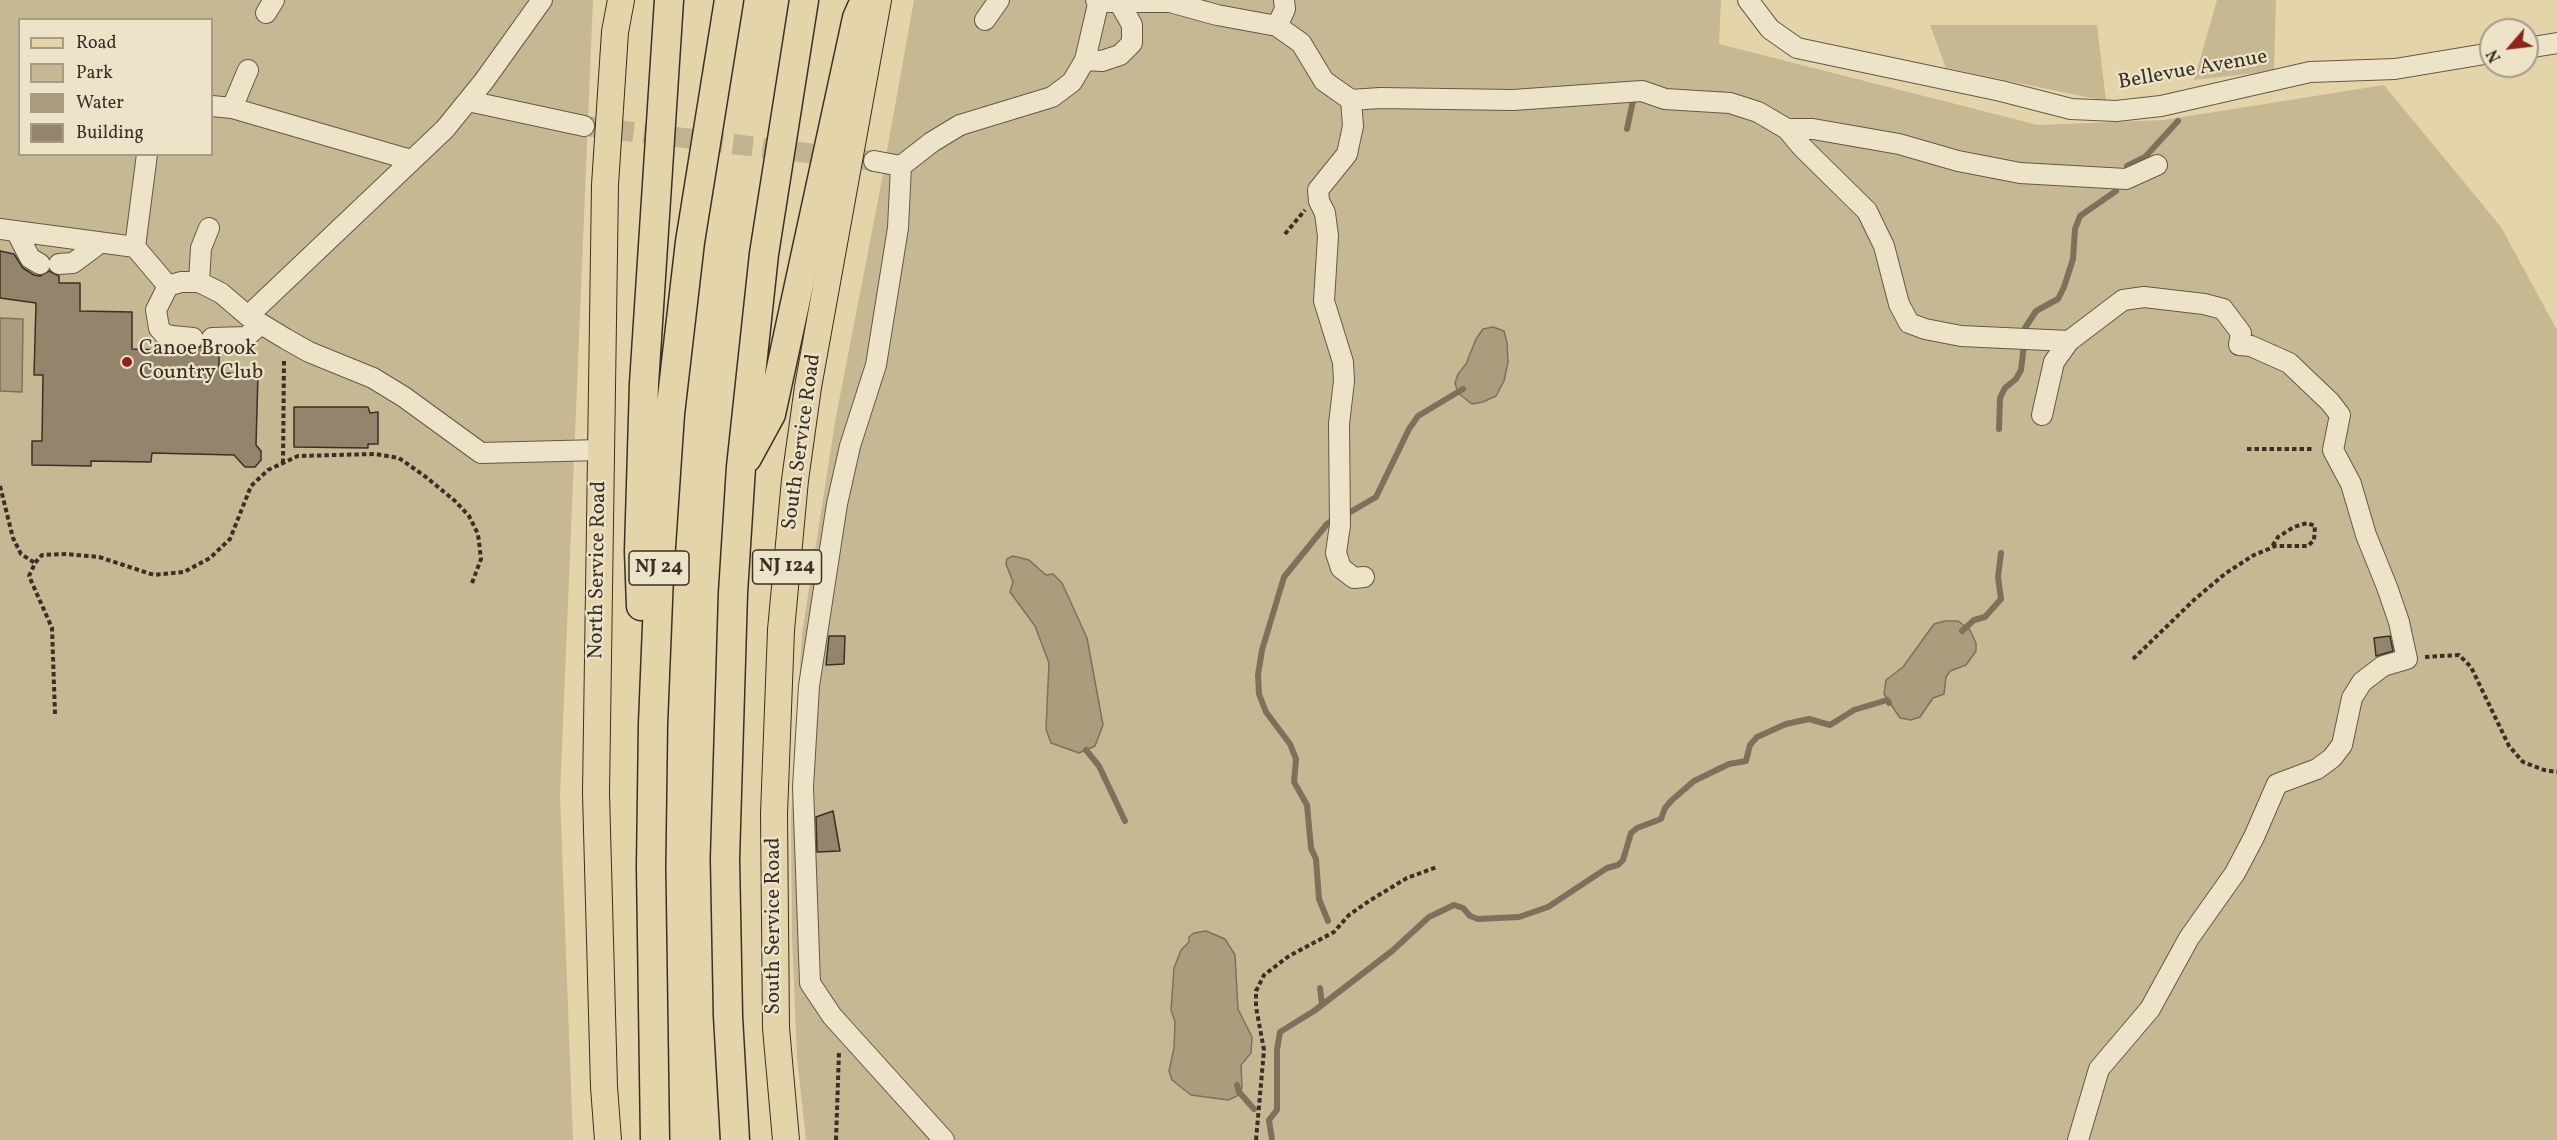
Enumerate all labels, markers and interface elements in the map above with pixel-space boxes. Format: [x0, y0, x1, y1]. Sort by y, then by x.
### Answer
legend [18, 18, 213, 156]
north arrow [2479, 18, 2539, 78]
text: Road [76, 31, 117, 56]
street label: Bellevue Avenue [2116, 45, 2270, 97]
text: N [2482, 45, 2507, 66]
text: Park [76, 61, 113, 86]
text: Water [76, 91, 124, 116]
text: Building [76, 121, 144, 146]
place label: Canoe Brook Country Club [139, 337, 263, 387]
street label: South Service Road [778, 352, 828, 532]
marker: Canoe Brook Country Club [120, 355, 134, 369]
street label: North Service Road [585, 481, 613, 659]
road number: NJ 124 [752, 550, 822, 584]
road number: NJ 24 [629, 551, 689, 585]
street label: South Service Road [762, 837, 788, 1015]

